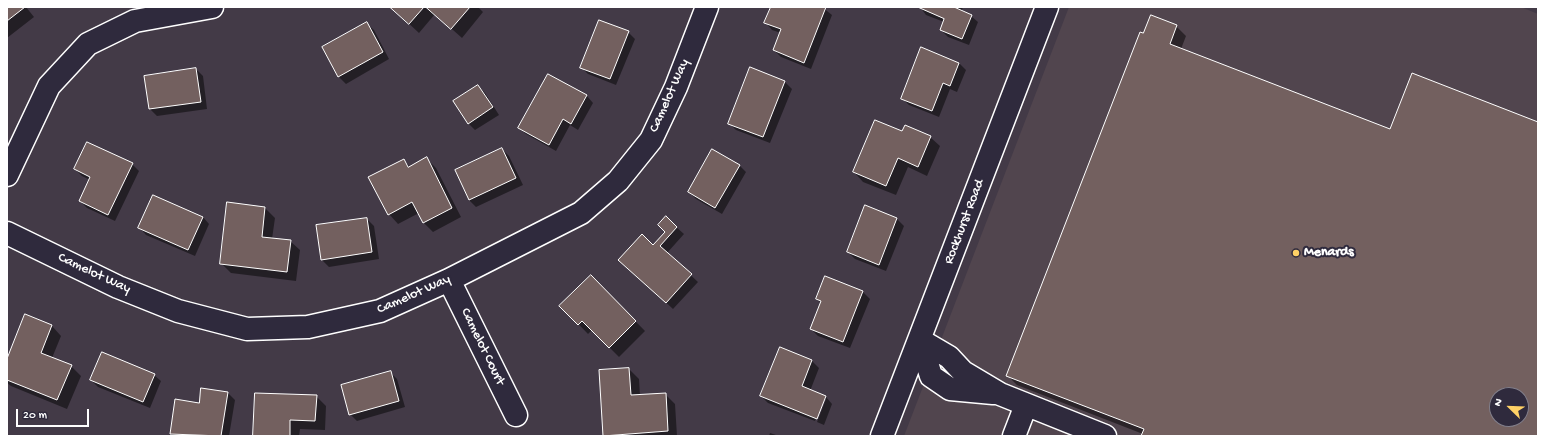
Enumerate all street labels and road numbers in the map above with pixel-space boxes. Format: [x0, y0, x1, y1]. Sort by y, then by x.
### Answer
street label: Camelot Way [646, 57, 694, 135]
street label: Rockhurst Road [941, 177, 989, 267]
street label: Camelot Way [55, 250, 133, 298]
street label: Camelot Way [375, 271, 453, 319]
street label: Camelot Court [456, 306, 508, 388]

